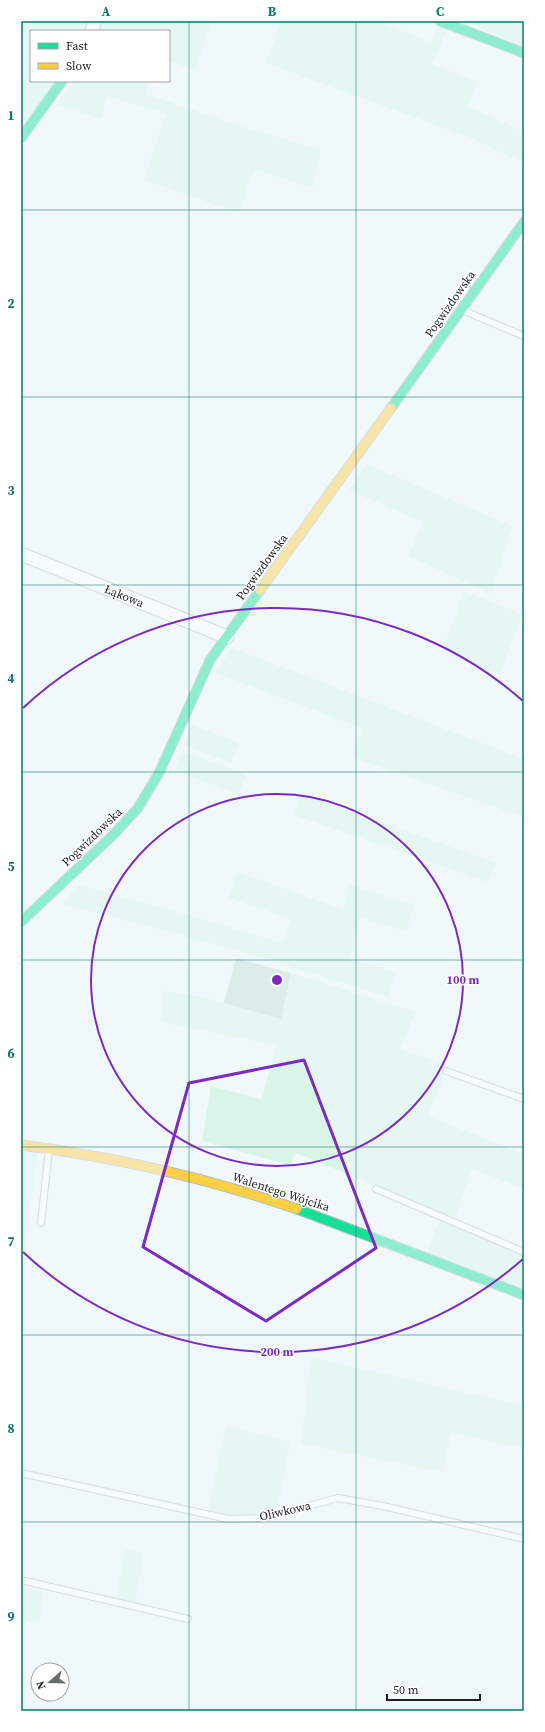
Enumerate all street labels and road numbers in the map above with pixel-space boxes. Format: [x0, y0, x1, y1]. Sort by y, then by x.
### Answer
street label: Pogwizdowska [421, 267, 479, 341]
street label: Pogwizdowska [233, 530, 292, 603]
street label: Łąkowa [102, 581, 147, 611]
street label: Pogwizdowska [58, 803, 126, 870]
street label: Walentego Wójcika [230, 1169, 333, 1216]
street label: Oliwkowa [258, 1497, 313, 1525]

